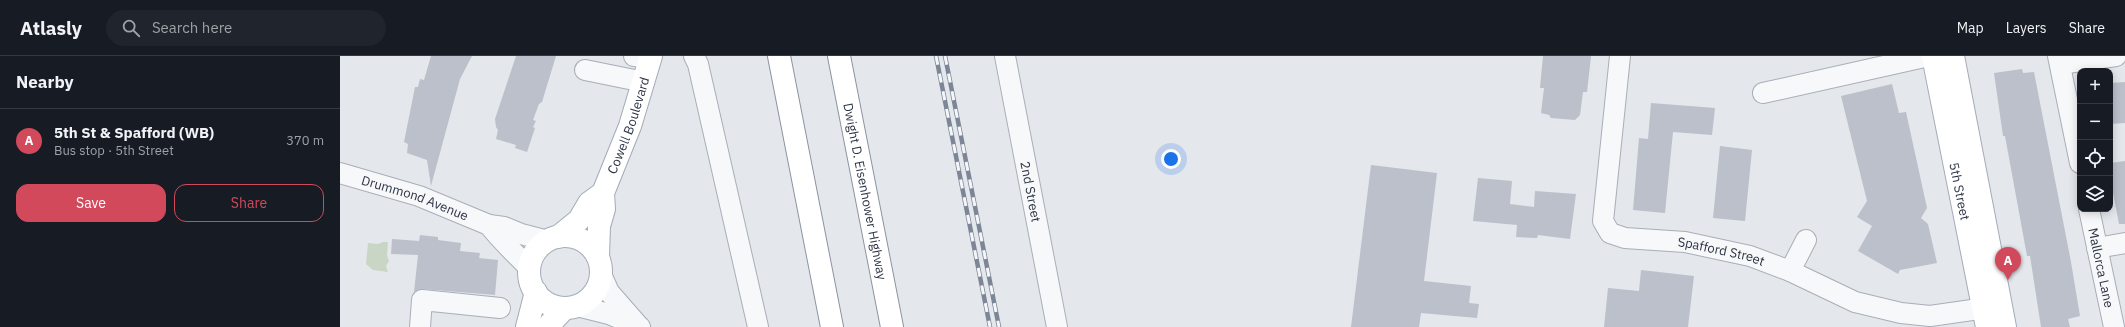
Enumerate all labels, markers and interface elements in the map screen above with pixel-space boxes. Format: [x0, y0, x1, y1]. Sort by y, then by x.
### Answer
search box [106, 10, 386, 46]
text: Atlasly [20, 16, 82, 40]
icon: search [120, 17, 142, 39]
text: Search here [152, 18, 232, 37]
text: Map [1957, 19, 1984, 37]
text: Layers [2006, 19, 2047, 37]
text: Share [2069, 19, 2105, 37]
map controls [2077, 68, 2113, 212]
button: + [2077, 68, 2113, 104]
text: Nearby [16, 71, 74, 93]
street label: Cowell Boulevard [604, 75, 653, 177]
street label: Dwight D. Eisenhower Highway [839, 102, 891, 282]
button: − [2077, 104, 2113, 140]
text: 5th St & Spafford (WB) [54, 123, 214, 142]
text: A [25, 132, 33, 149]
text: 370 m [286, 132, 324, 149]
button: locate [2077, 140, 2113, 176]
text: Bus stop · 5th Street [54, 142, 174, 159]
your location [1161, 149, 1181, 169]
street label: 2nd Street [1016, 160, 1045, 223]
street label: 5th Street [1945, 161, 1974, 222]
street label: Drummond Avenue [359, 172, 471, 225]
button: layers [2077, 176, 2113, 212]
button: Save [16, 184, 166, 222]
button: Share [174, 184, 324, 222]
street label: Mallorca Lane [2084, 226, 2118, 309]
street label: Spafford Street [1677, 234, 1767, 270]
pin: A [1995, 247, 2021, 280]

